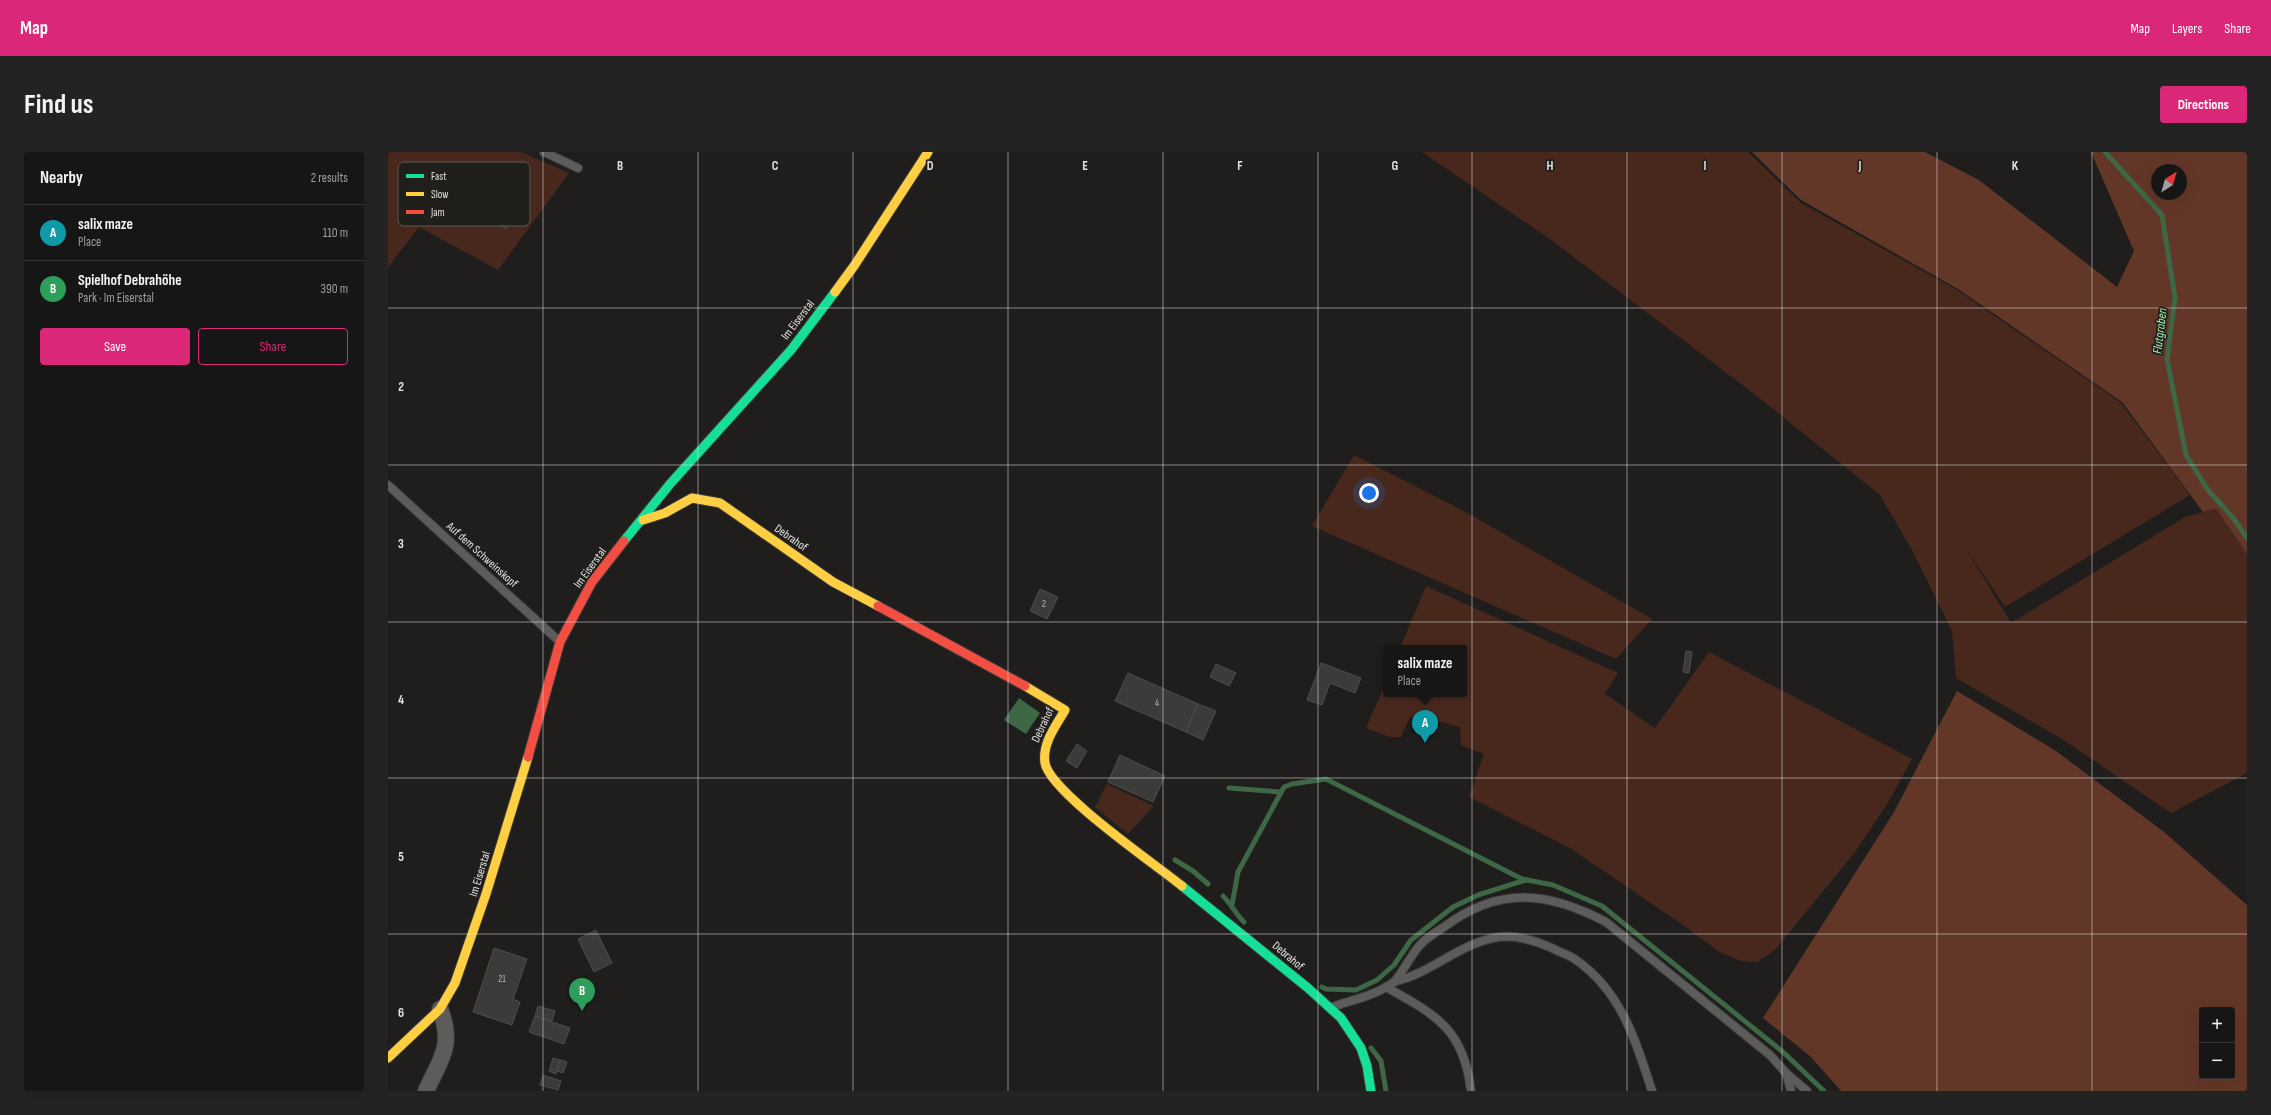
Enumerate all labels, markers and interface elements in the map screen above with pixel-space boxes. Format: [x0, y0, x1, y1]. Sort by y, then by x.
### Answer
text: Map [20, 17, 48, 40]
text: Map [2130, 20, 2150, 37]
text: Layers [2172, 20, 2202, 37]
text: Share [2224, 20, 2251, 37]
button: Directions [2160, 86, 2247, 123]
text: Find us [24, 88, 93, 121]
text: B [617, 158, 623, 174]
text: C [772, 158, 779, 174]
text: D [927, 158, 934, 174]
text: E [1082, 158, 1088, 174]
text: F [1237, 158, 1243, 174]
text: G [1392, 158, 1399, 174]
text: H [1547, 158, 1554, 174]
text: I [1704, 158, 1707, 174]
text: J [1858, 158, 1862, 174]
text: K [2012, 158, 2019, 174]
legend [398, 162, 530, 226]
north arrow [2151, 164, 2187, 200]
text: Nearby [40, 168, 83, 188]
text: 2 results [311, 170, 348, 186]
text: Fast [431, 170, 447, 183]
text: Slow [431, 188, 448, 201]
text: Jam [430, 206, 445, 219]
text: salix maze [78, 215, 133, 234]
text: A [50, 225, 56, 241]
text: 110 m [323, 225, 348, 241]
text: Place [78, 234, 101, 250]
text: Spielhof Debrahöhe [78, 271, 182, 290]
text: B [50, 281, 56, 297]
text: 390 m [321, 281, 348, 297]
text: Park · Im Eiserstal [78, 290, 154, 306]
street label: Im Eiserstal [778, 297, 818, 343]
water label: Flutgraben [2149, 307, 2171, 355]
button: Save [40, 328, 190, 365]
button: Share [198, 328, 348, 365]
text: 2 [398, 379, 404, 395]
your location [1359, 483, 1379, 503]
street label: Auf dem Schweinskopf [442, 518, 521, 591]
street label: Debrahof [771, 521, 811, 555]
text: 3 [398, 536, 404, 552]
street label: Im Eiserstal [570, 545, 610, 591]
house number: 2 [1042, 598, 1046, 610]
popup [1383, 645, 1467, 697]
text: salix maze [1398, 654, 1452, 673]
text: Place [1398, 673, 1421, 689]
text: 4 [398, 692, 404, 708]
house number: 4 [1155, 697, 1159, 709]
street label: Debrahof [1028, 705, 1058, 745]
pin: A [1412, 710, 1438, 743]
text: 5 [398, 849, 404, 865]
street label: Im Eiserstal [466, 850, 494, 898]
street label: Debrahof [1269, 938, 1307, 974]
house number: 21 [498, 973, 506, 985]
pin: B [569, 978, 595, 1011]
text: 6 [398, 1005, 404, 1021]
map controls [2199, 1007, 2235, 1079]
button: + [2199, 1007, 2235, 1043]
button: − [2199, 1043, 2235, 1079]

